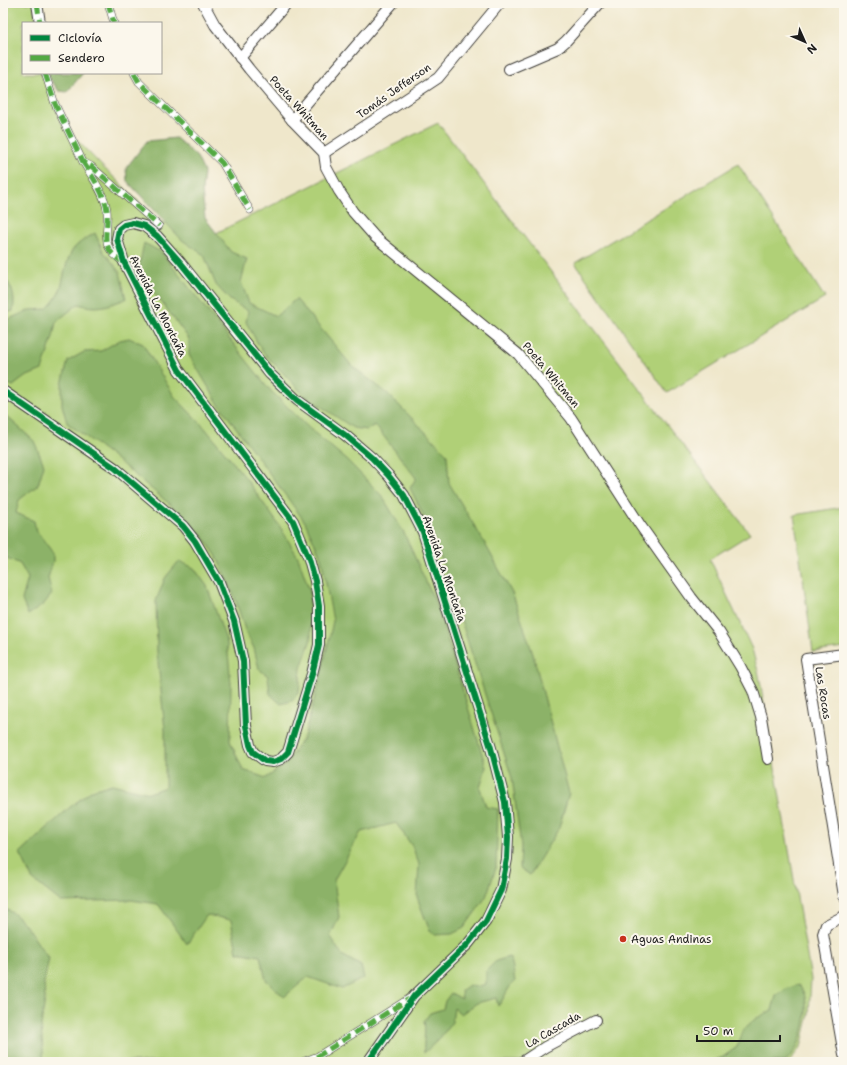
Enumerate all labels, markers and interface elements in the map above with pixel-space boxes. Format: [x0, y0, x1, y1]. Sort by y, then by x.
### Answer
legend [22, 22, 162, 74]
north arrow [785, 22, 825, 62]
text: Ciclovía [58, 30, 102, 46]
text: N [803, 40, 820, 57]
text: Sendero [58, 50, 105, 66]
street label: Tomás Jefferson [354, 60, 434, 122]
street label: Poeta Whitman [266, 73, 332, 144]
street label: Avenida La Montaña [126, 253, 190, 359]
street label: Poeta Whitman [519, 339, 583, 411]
street label: Avenida La Montaña [419, 514, 469, 625]
street label: Las Rocas [811, 665, 835, 721]
place label: Aguas Andinas [631, 932, 711, 947]
marker: Aguas Andinas [618, 934, 628, 944]
street label: La Cascada [523, 1008, 583, 1052]
scale bar [697, 1017, 780, 1043]
text: 50 m [703, 1023, 733, 1039]

